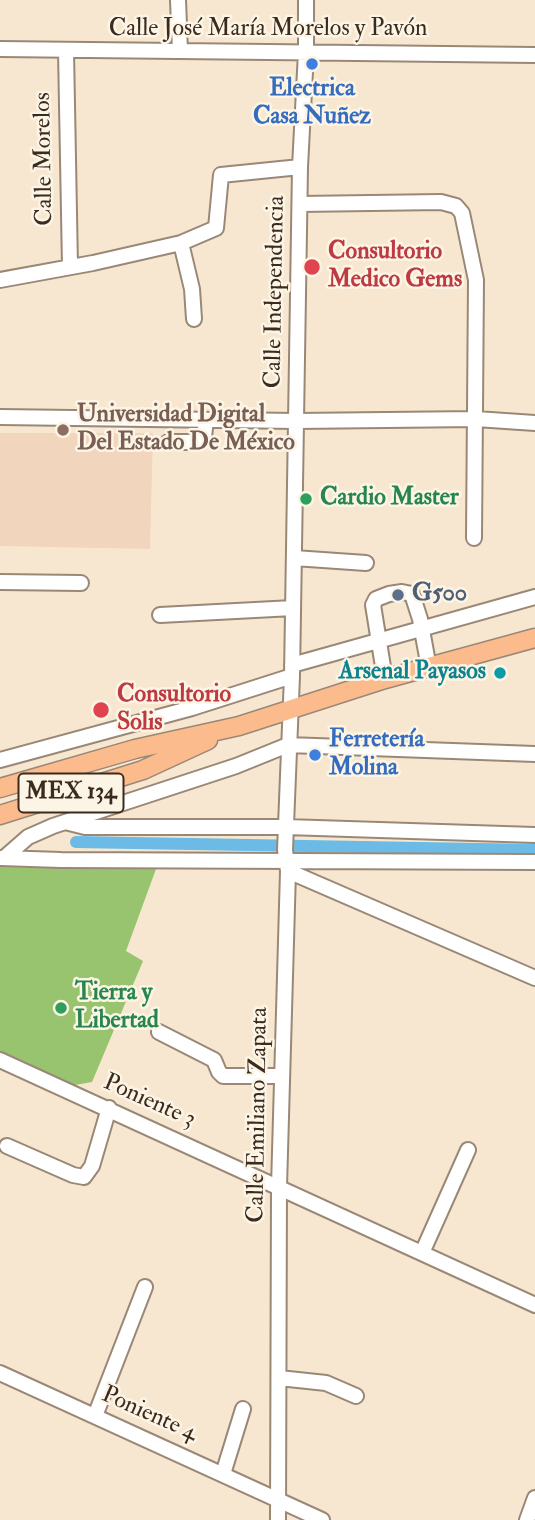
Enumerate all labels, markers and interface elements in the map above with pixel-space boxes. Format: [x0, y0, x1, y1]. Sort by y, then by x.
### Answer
street label: Calle José María Morelos y Pavón [109, 16, 427, 44]
marker: Electrica Casa Nuñez [304, 56, 320, 72]
place label: Electrica Casa Nuñez [253, 76, 371, 132]
street label: Calle Morelos [29, 92, 61, 226]
street label: Calle Independencia [260, 195, 292, 389]
place label: Consultorio Medico Gems [328, 239, 462, 295]
marker: Consultorio Medico Gems [302, 257, 322, 277]
place label: Universidad Digital Del Estado De México [77, 402, 295, 458]
marker: Universidad Digital Del Estado De México [55, 422, 71, 438]
place label: Cardio Master [320, 485, 459, 513]
marker: Cardio Master [298, 491, 314, 507]
place label: G500 [412, 581, 467, 609]
marker: G500 [390, 587, 406, 603]
place label: Arsenal Payasos [339, 659, 486, 687]
marker: Arsenal Payasos [492, 665, 508, 681]
place label: Consultorio Solis [117, 682, 231, 738]
marker: Consultorio Solis [91, 700, 111, 720]
place label: Ferretería Molina [329, 727, 424, 783]
marker: Ferretería Molina [307, 747, 323, 763]
road number: MEX 134 [18, 774, 124, 813]
place label: Tierra y Libertad [75, 980, 159, 1036]
marker: Tierra y Libertad [53, 1000, 69, 1016]
street label: Calle Emiliano Zapata [243, 1007, 275, 1223]
street label: Poniente 3 [98, 1069, 200, 1135]
street label: Poniente 4 [97, 1381, 201, 1449]

